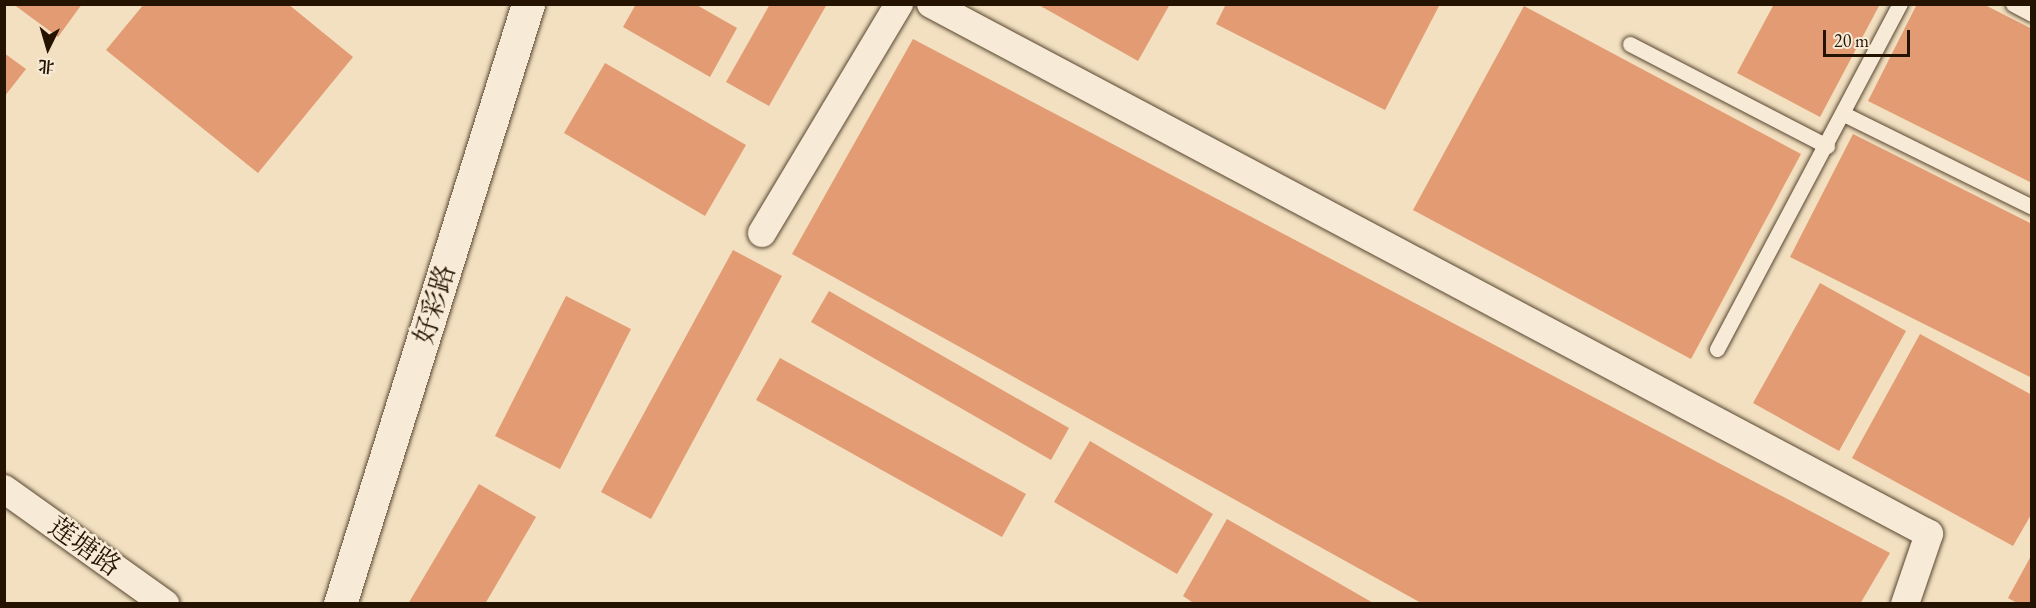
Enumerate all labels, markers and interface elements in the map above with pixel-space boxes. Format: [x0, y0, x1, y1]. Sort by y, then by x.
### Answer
north arrow [18, 18, 78, 78]
scale bar [1826, 18, 1913, 56]
text: 20 m [1834, 29, 1869, 52]
text: 北 [38, 55, 55, 78]
street label: 好彩路 [407, 261, 461, 347]
street label: 莲塘路 [43, 509, 127, 583]

